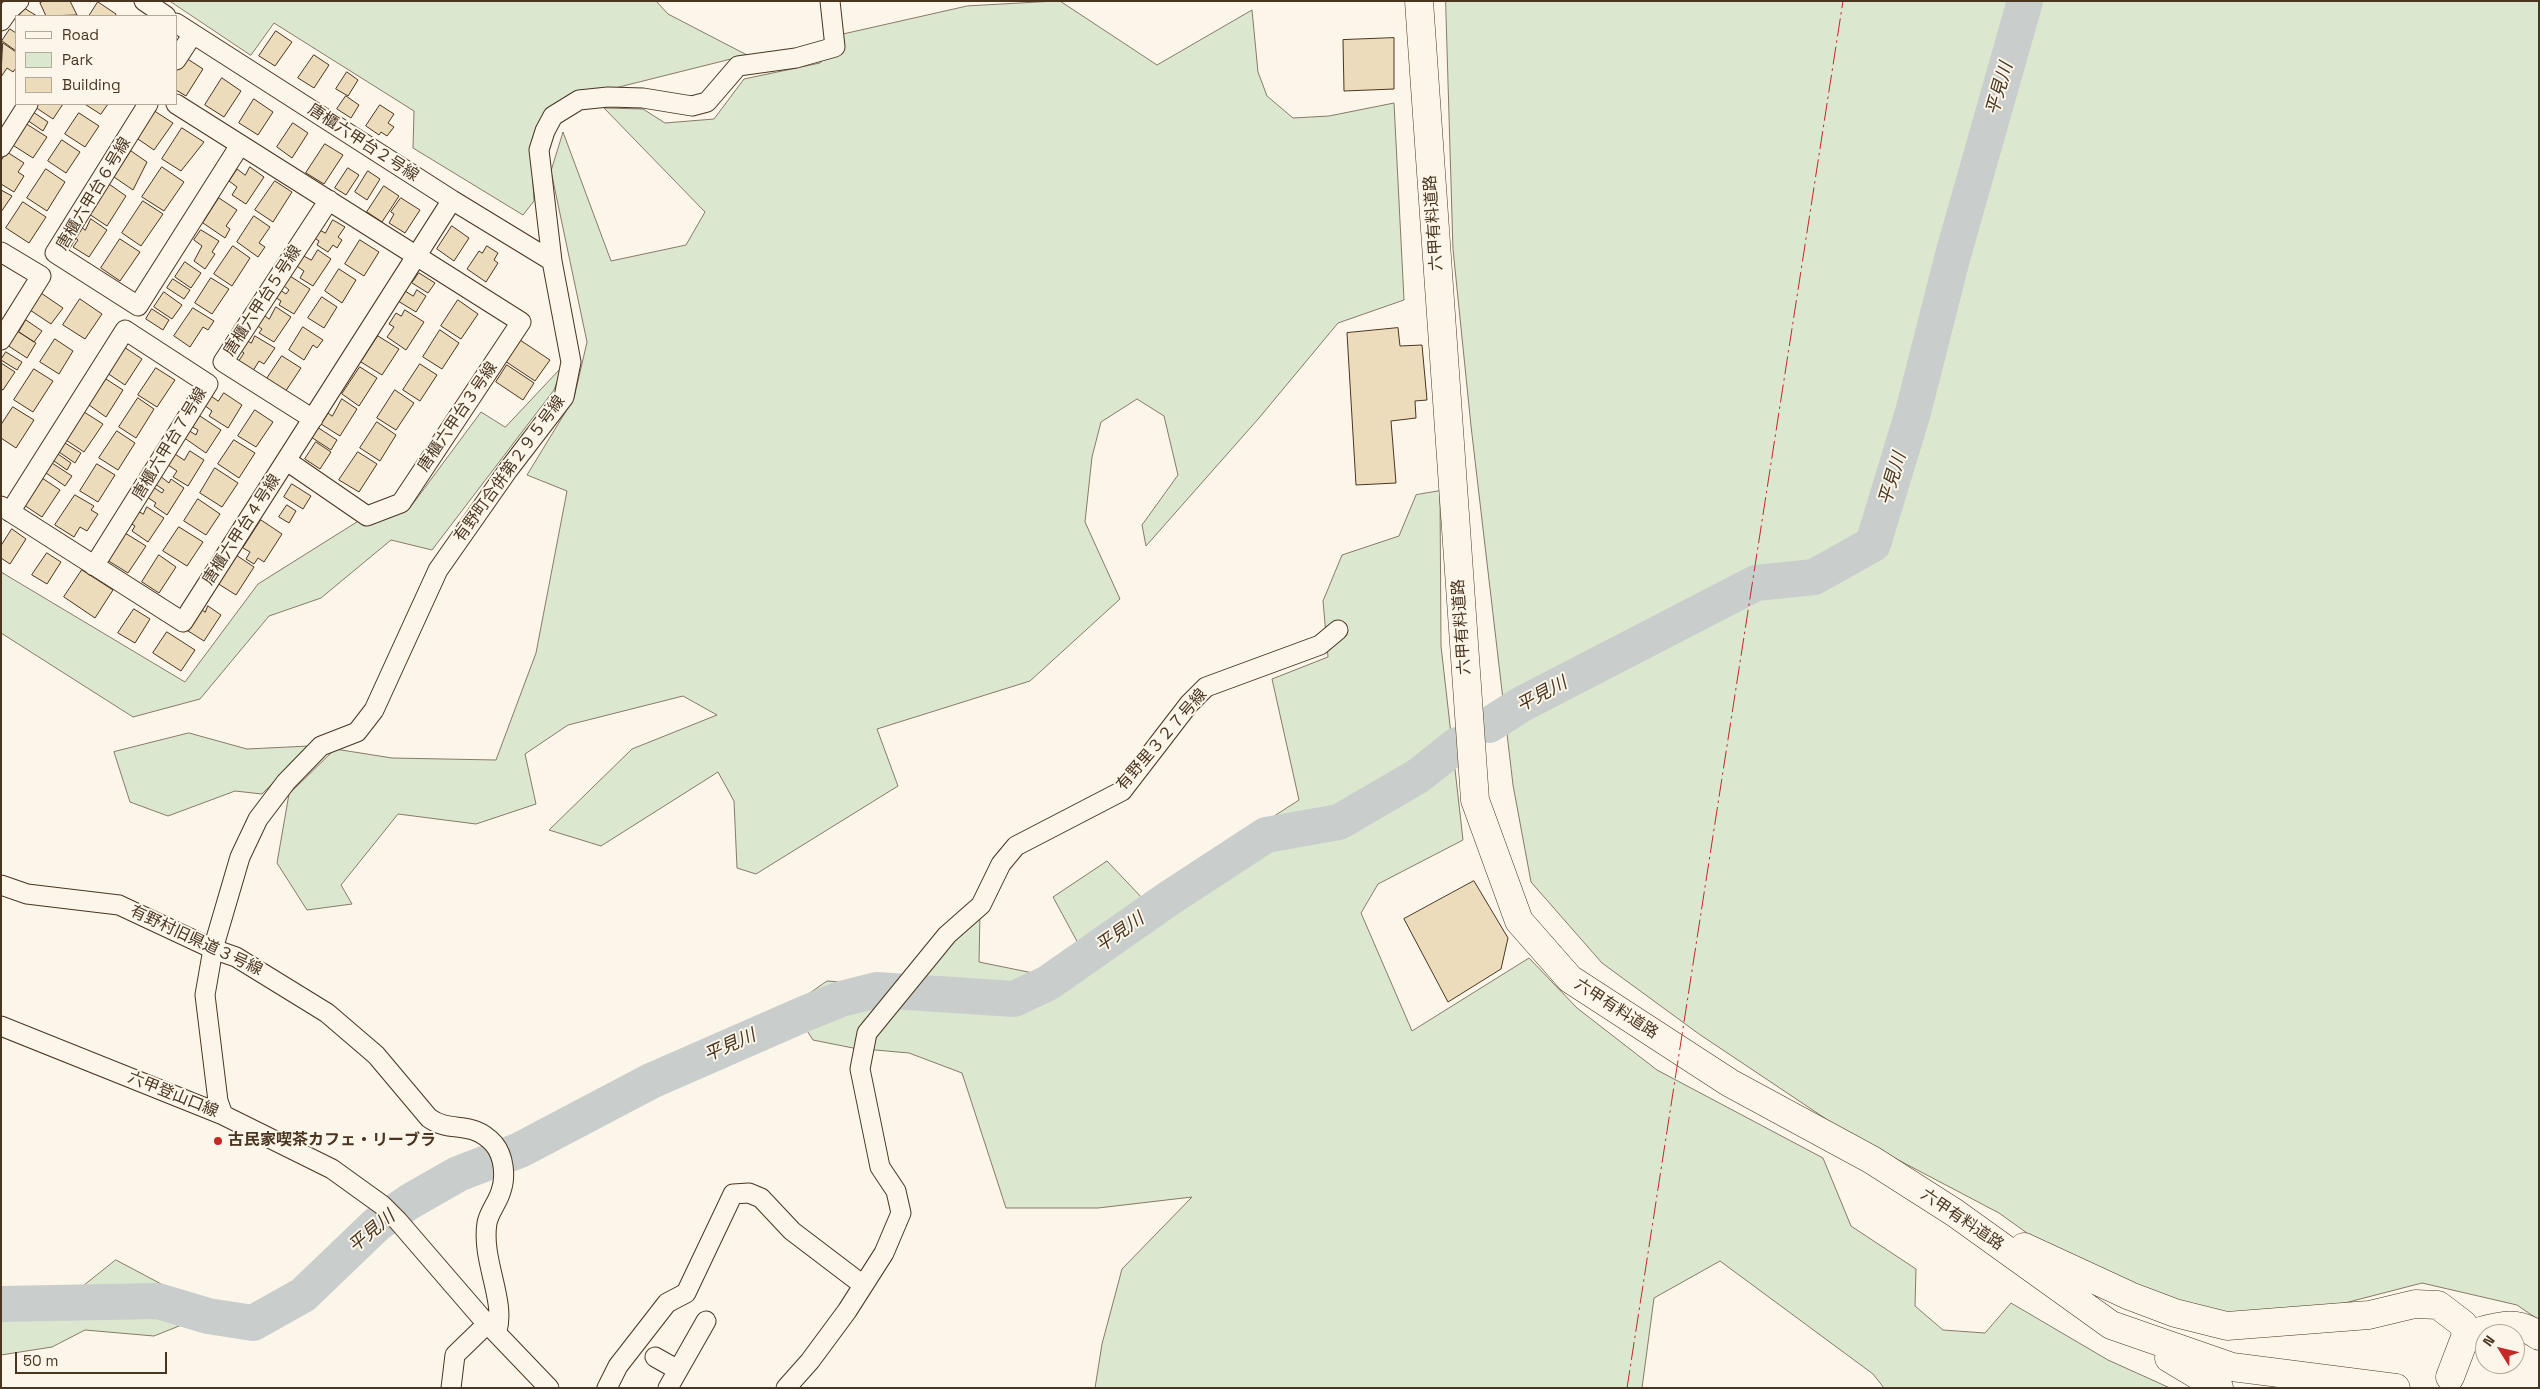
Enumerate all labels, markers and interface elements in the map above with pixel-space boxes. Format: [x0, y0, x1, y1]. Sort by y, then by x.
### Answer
legend [15, 15, 178, 105]
text: Road [62, 25, 99, 44]
text: Park [62, 50, 93, 69]
water label: 平見川 [1982, 60, 2018, 118]
text: Building [62, 75, 121, 94]
street label: 唐櫃六甲台２号線 [304, 100, 422, 186]
street label: 唐櫃六甲台６号線 [53, 134, 135, 254]
street label: 六甲有料道路 [1421, 174, 1447, 272]
street label: 唐櫃六甲台５号線 [220, 242, 306, 360]
street label: 唐櫃六甲台３号線 [414, 359, 502, 475]
street label: 唐櫃六甲台７号線 [129, 384, 211, 504]
street label: 有野町合併第２９５号線 [451, 392, 569, 546]
water label: 平見川 [1875, 450, 1911, 508]
street label: 唐櫃六甲台４号線 [199, 471, 285, 589]
street label: 六甲有料道路 [1449, 578, 1475, 676]
water label: 平見川 [1513, 673, 1571, 717]
street label: 有野里３２７号線 [1113, 685, 1211, 795]
street label: 有野村旧県道３号線 [127, 902, 265, 980]
water label: 平見川 [1092, 909, 1148, 957]
street label: 六甲有料道路 [1571, 975, 1661, 1043]
water label: 平見川 [701, 1025, 759, 1067]
street label: 六甲登山口線 [125, 1068, 221, 1122]
place label: 古民家喫茶カフェ・リーブラ [228, 1131, 436, 1151]
marker: 古民家喫茶カフェ・リーブラ [212, 1135, 224, 1147]
street label: 六甲有料道路 [1917, 1185, 2007, 1255]
water label: 平見川 [344, 1206, 400, 1258]
north arrow [2475, 1324, 2525, 1374]
text: N [2479, 1332, 2499, 1350]
scale bar [18, 1342, 170, 1374]
text: 50 m [23, 1351, 58, 1370]

